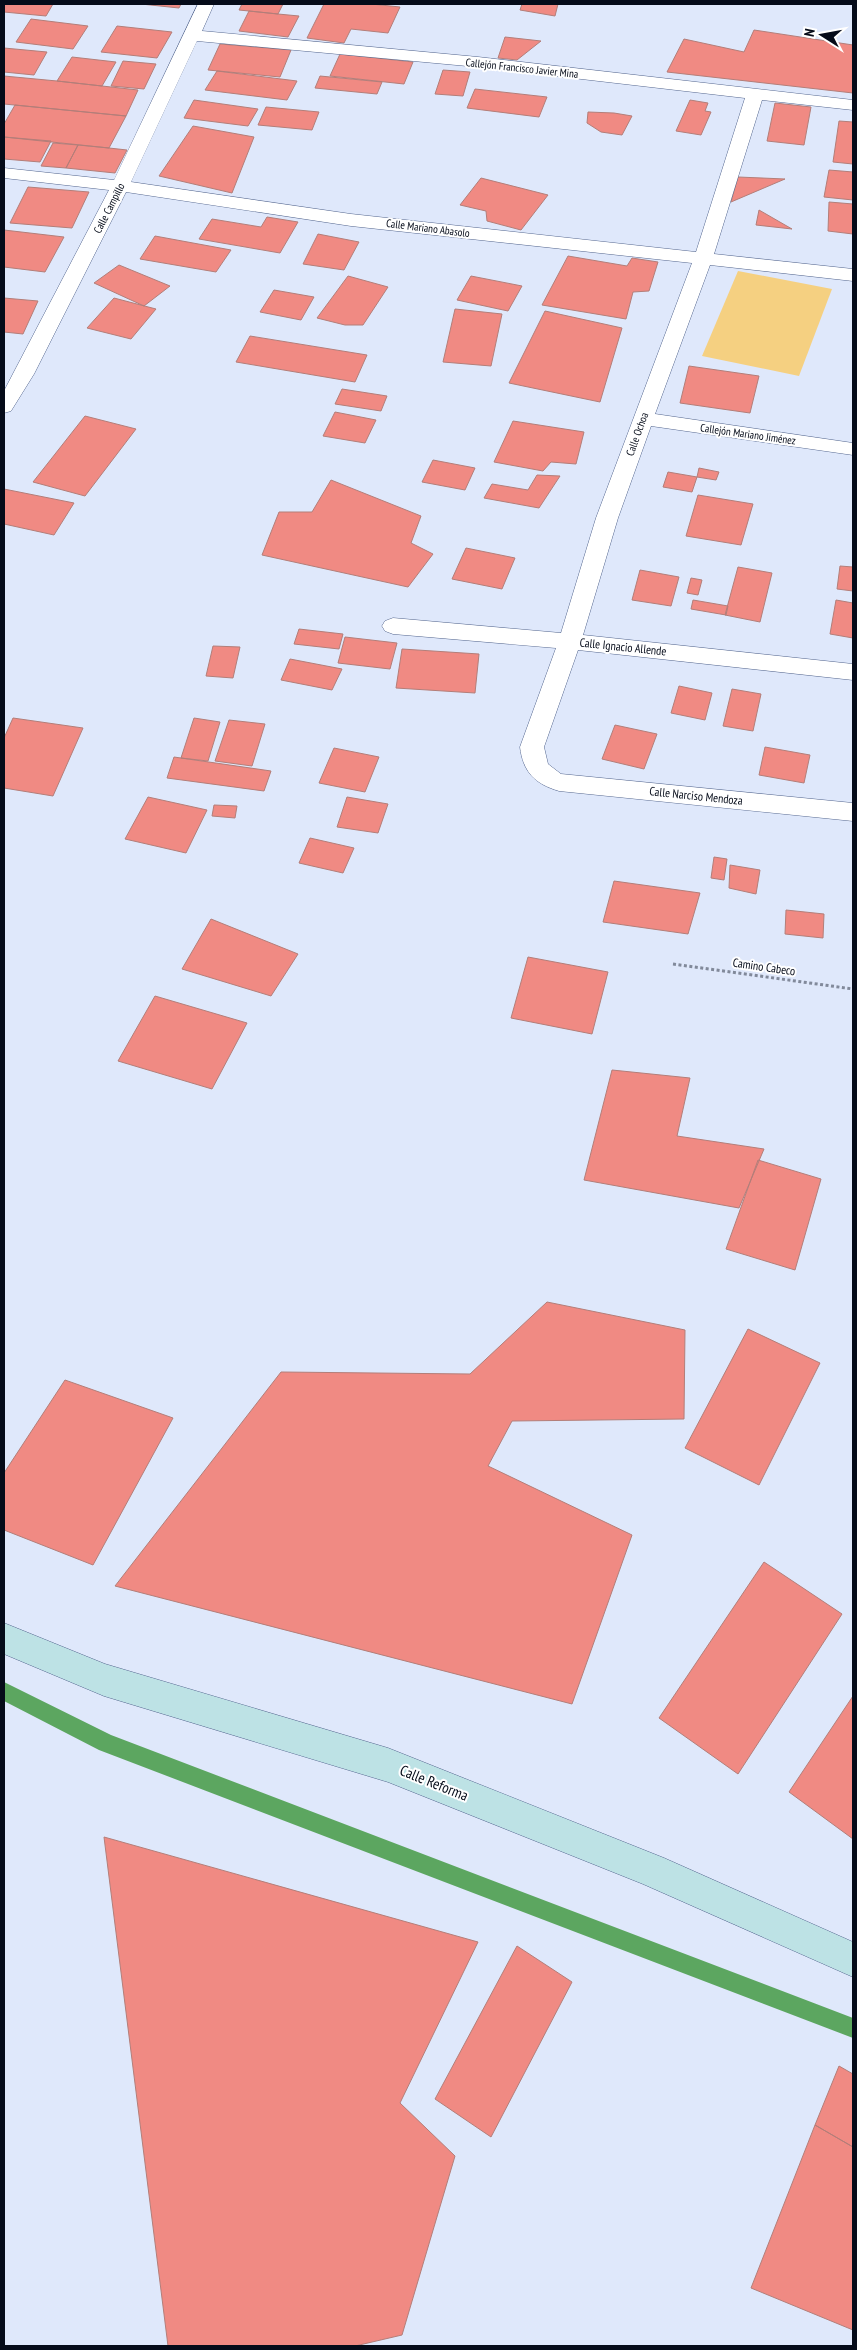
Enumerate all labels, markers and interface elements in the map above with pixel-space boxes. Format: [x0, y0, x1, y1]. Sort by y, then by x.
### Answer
north arrow [797, 10, 847, 60]
text: N [800, 27, 819, 38]
street label: Callejón Francisco Javier Mina [465, 55, 579, 81]
street label: Calle Campillo [90, 180, 128, 236]
street label: Calle Mariano Abasolo [385, 216, 471, 240]
street label: Calle Ochoa [623, 410, 651, 458]
street label: Callejón Mariano Jiménez [699, 420, 797, 448]
street label: Calle Ignacio Allende [579, 634, 667, 659]
street label: Calle Narciso Mendoza [649, 783, 744, 808]
street label: Camino Cabeco [732, 955, 796, 978]
street label: Calle Reforma [397, 1760, 471, 1805]

